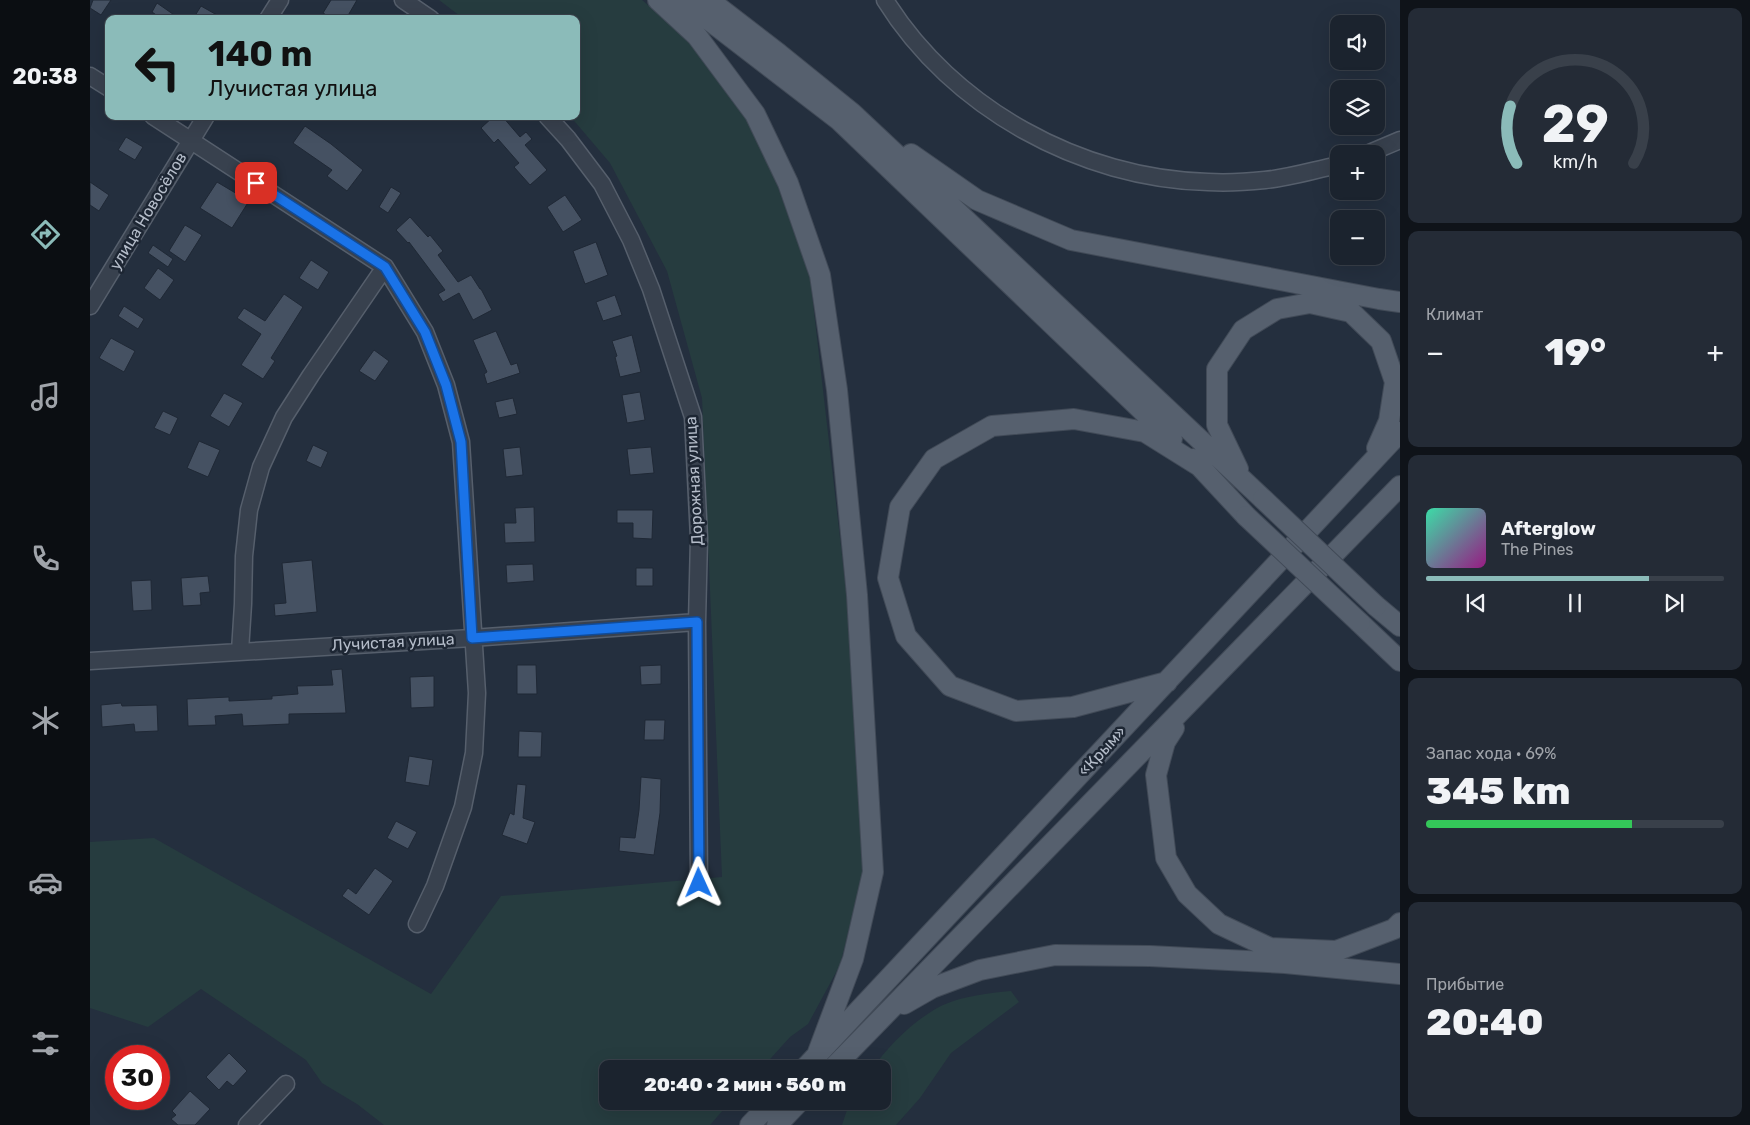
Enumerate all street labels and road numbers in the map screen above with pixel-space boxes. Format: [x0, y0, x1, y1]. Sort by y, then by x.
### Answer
street label: улица Новосёлов [105, 149, 191, 273]
street label: Дорожная улица [681, 416, 707, 546]
street label: Лучистая улица [331, 629, 455, 655]
street label: «Крым» [1074, 722, 1130, 780]

